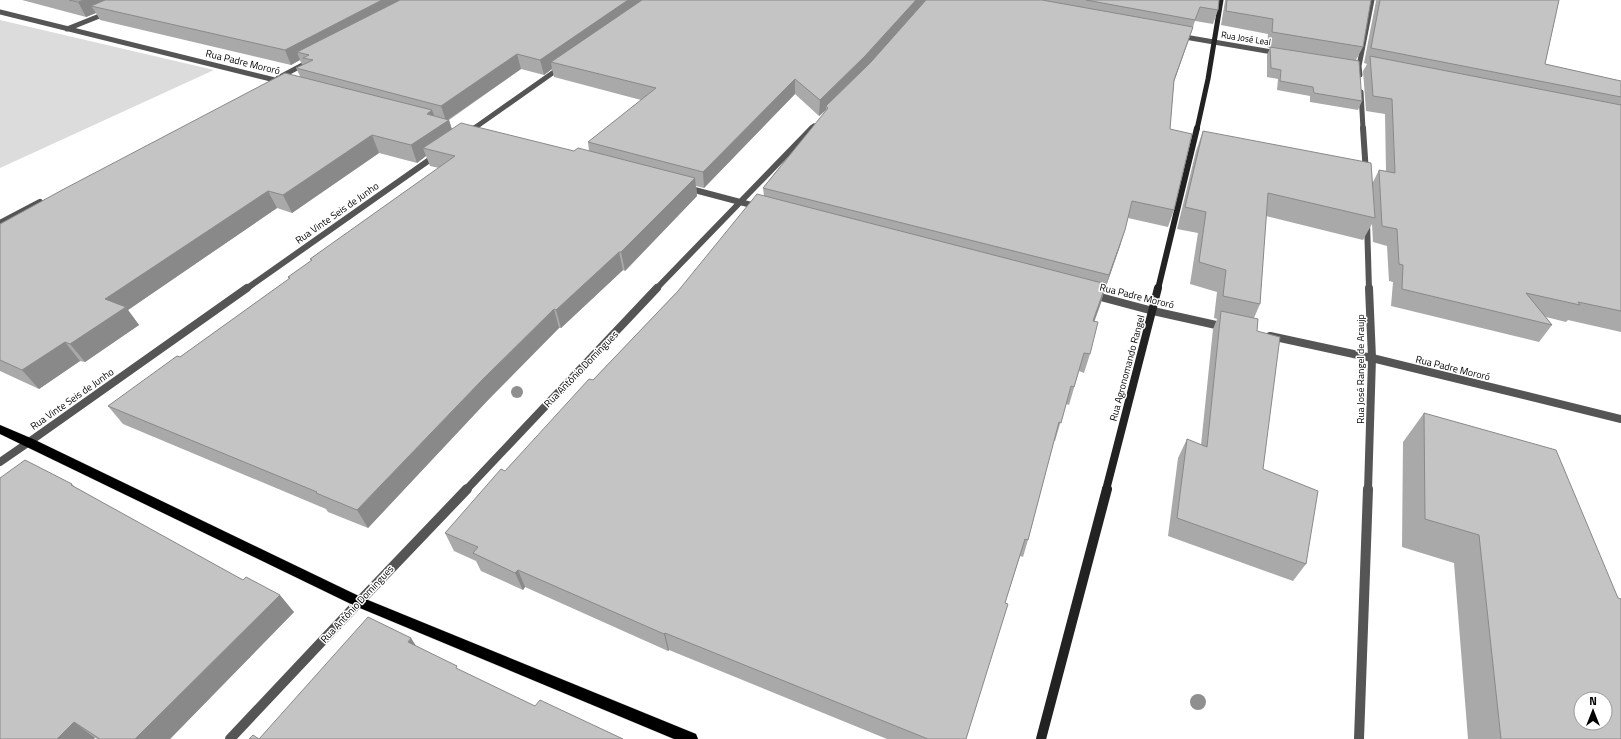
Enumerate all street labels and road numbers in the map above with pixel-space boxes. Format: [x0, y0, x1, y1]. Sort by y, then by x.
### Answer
street label: Rua José Leal [1220, 28, 1272, 48]
street label: Rua Padre Mororó [204, 45, 282, 79]
street label: Rua Vinte Seis de Junho [292, 178, 382, 248]
street label: Rua Padre Mororó [1098, 279, 1176, 313]
street label: Rua Agronomando Rangel [1106, 313, 1148, 423]
street label: Rua José Rangel de Araujp [1353, 314, 1368, 424]
street label: Rua Antônio Domingues [540, 327, 622, 411]
street label: Rua Padre Mororó [1414, 351, 1492, 385]
street label: Rua Vinte Seis de Junho [27, 364, 117, 434]
street label: Rua Antônio Domingues [317, 561, 397, 646]

